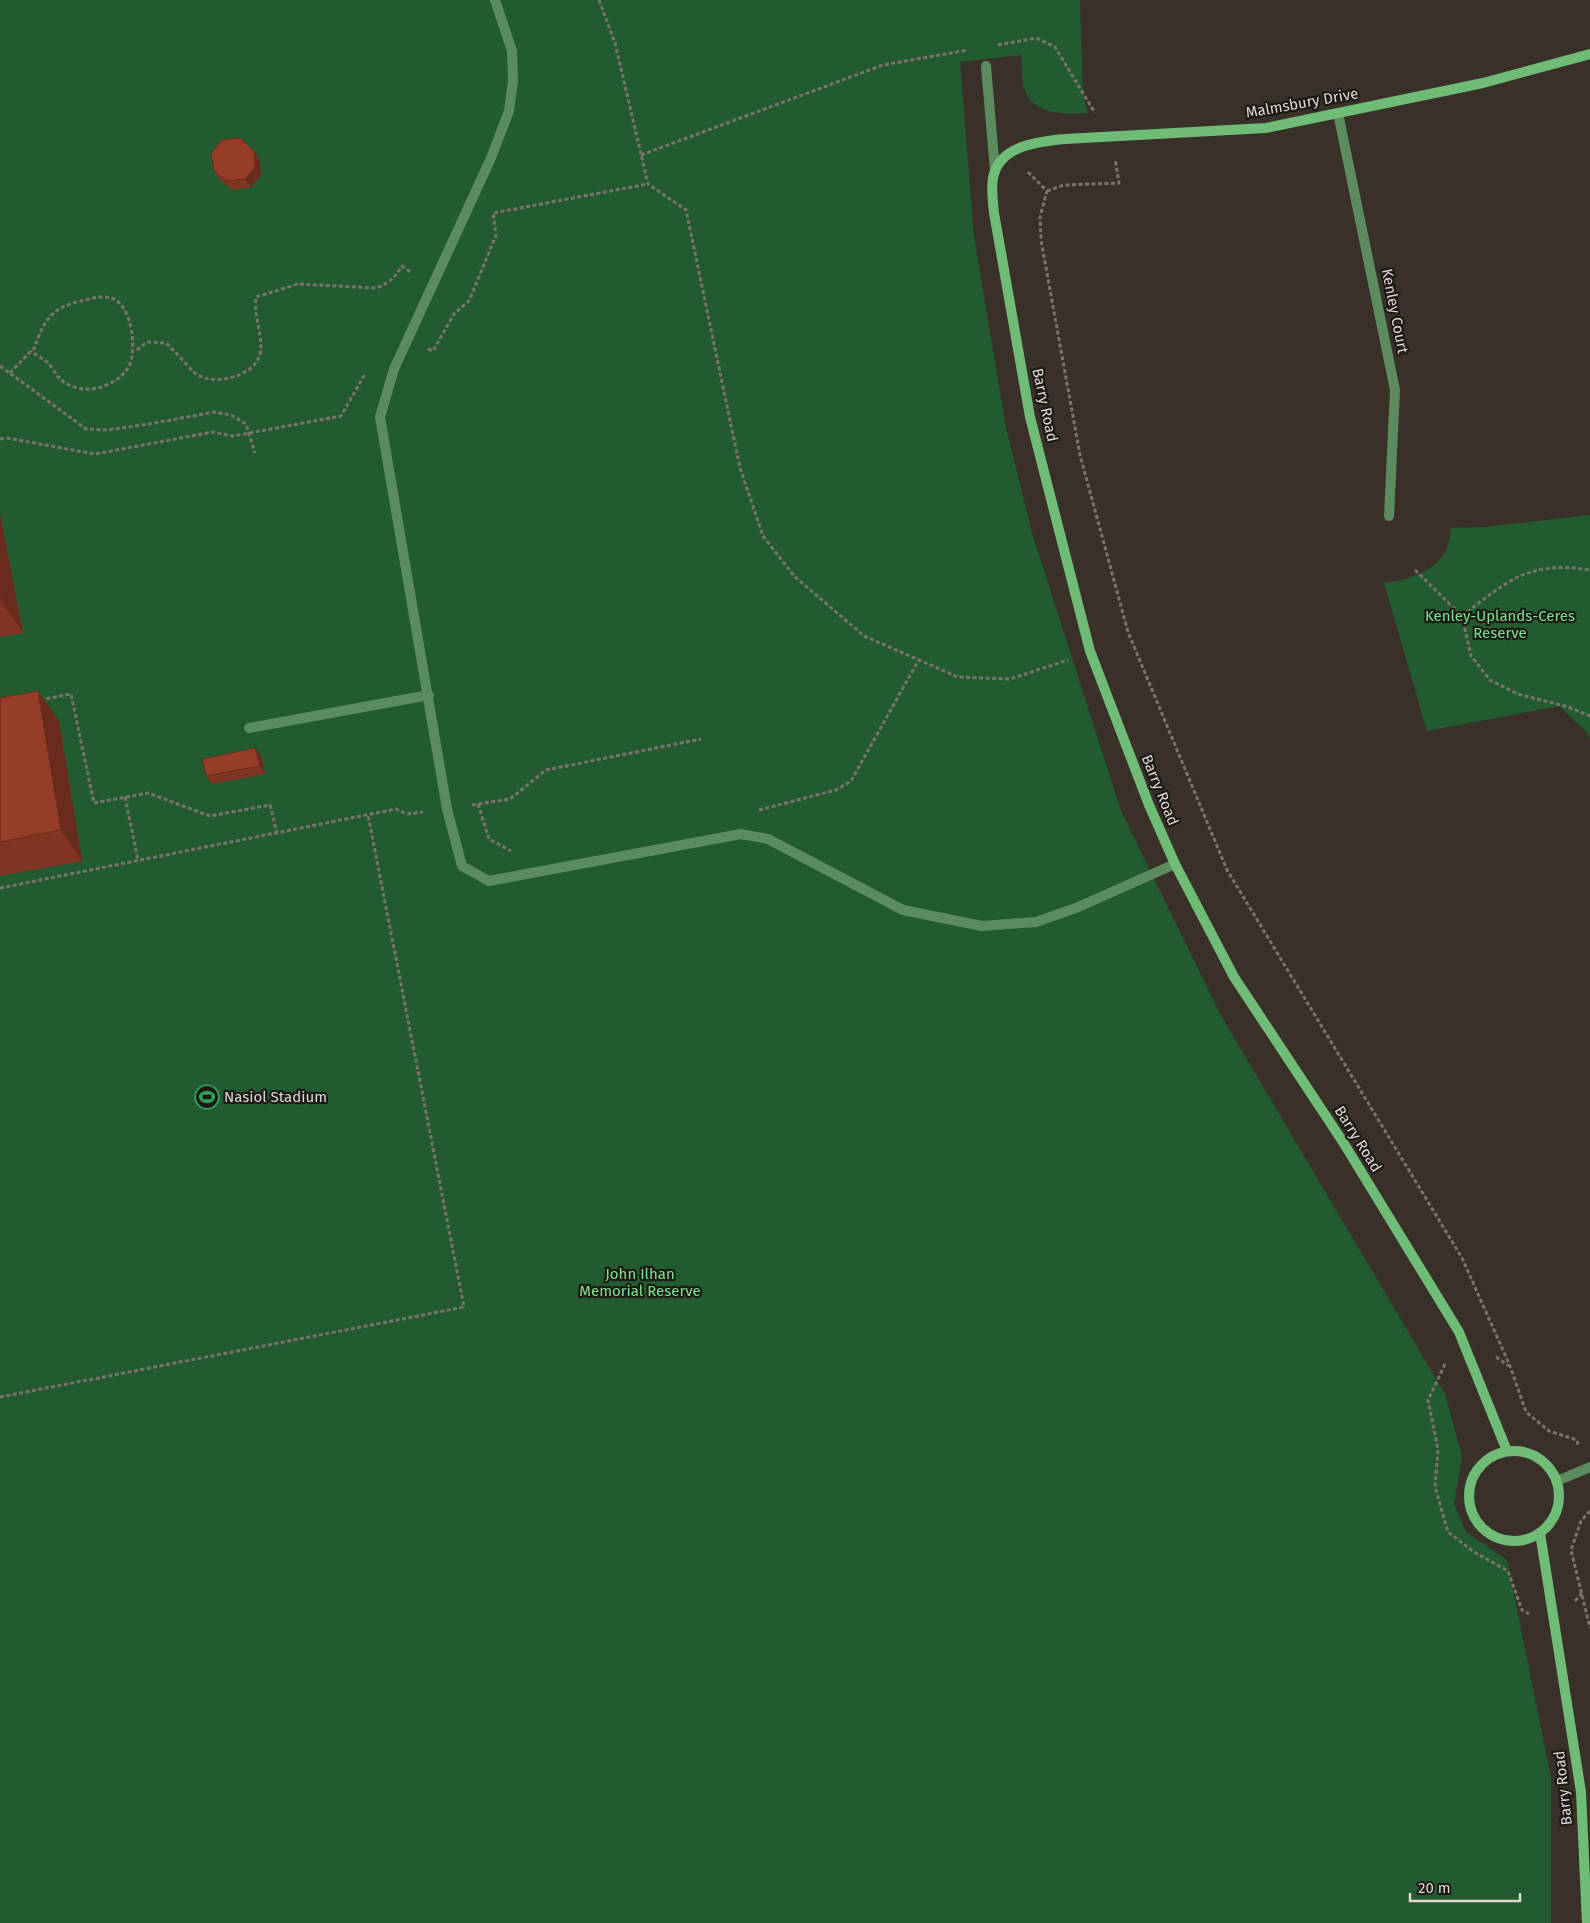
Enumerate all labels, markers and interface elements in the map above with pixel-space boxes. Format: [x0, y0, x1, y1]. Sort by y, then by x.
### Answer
street label: Malmsbury Drive [1244, 84, 1360, 122]
street label: Kenley Court [1378, 267, 1412, 356]
street label: Barry Road [1028, 367, 1062, 443]
park label: Kenley-Uplands-Ceres Reserve [1425, 607, 1575, 642]
street label: Barry Road [1138, 752, 1182, 828]
sports icon: Nasiol Stadium [194, 1084, 220, 1110]
place label: Nasiol Stadium [224, 1088, 327, 1106]
street label: Barry Road [1331, 1103, 1385, 1175]
park label: John Ilhan Memorial Reserve [579, 1265, 701, 1300]
street label: Barry Road [1550, 1750, 1576, 1826]
scale bar [1410, 1870, 1520, 1902]
text: 20 m [1418, 1879, 1451, 1897]

